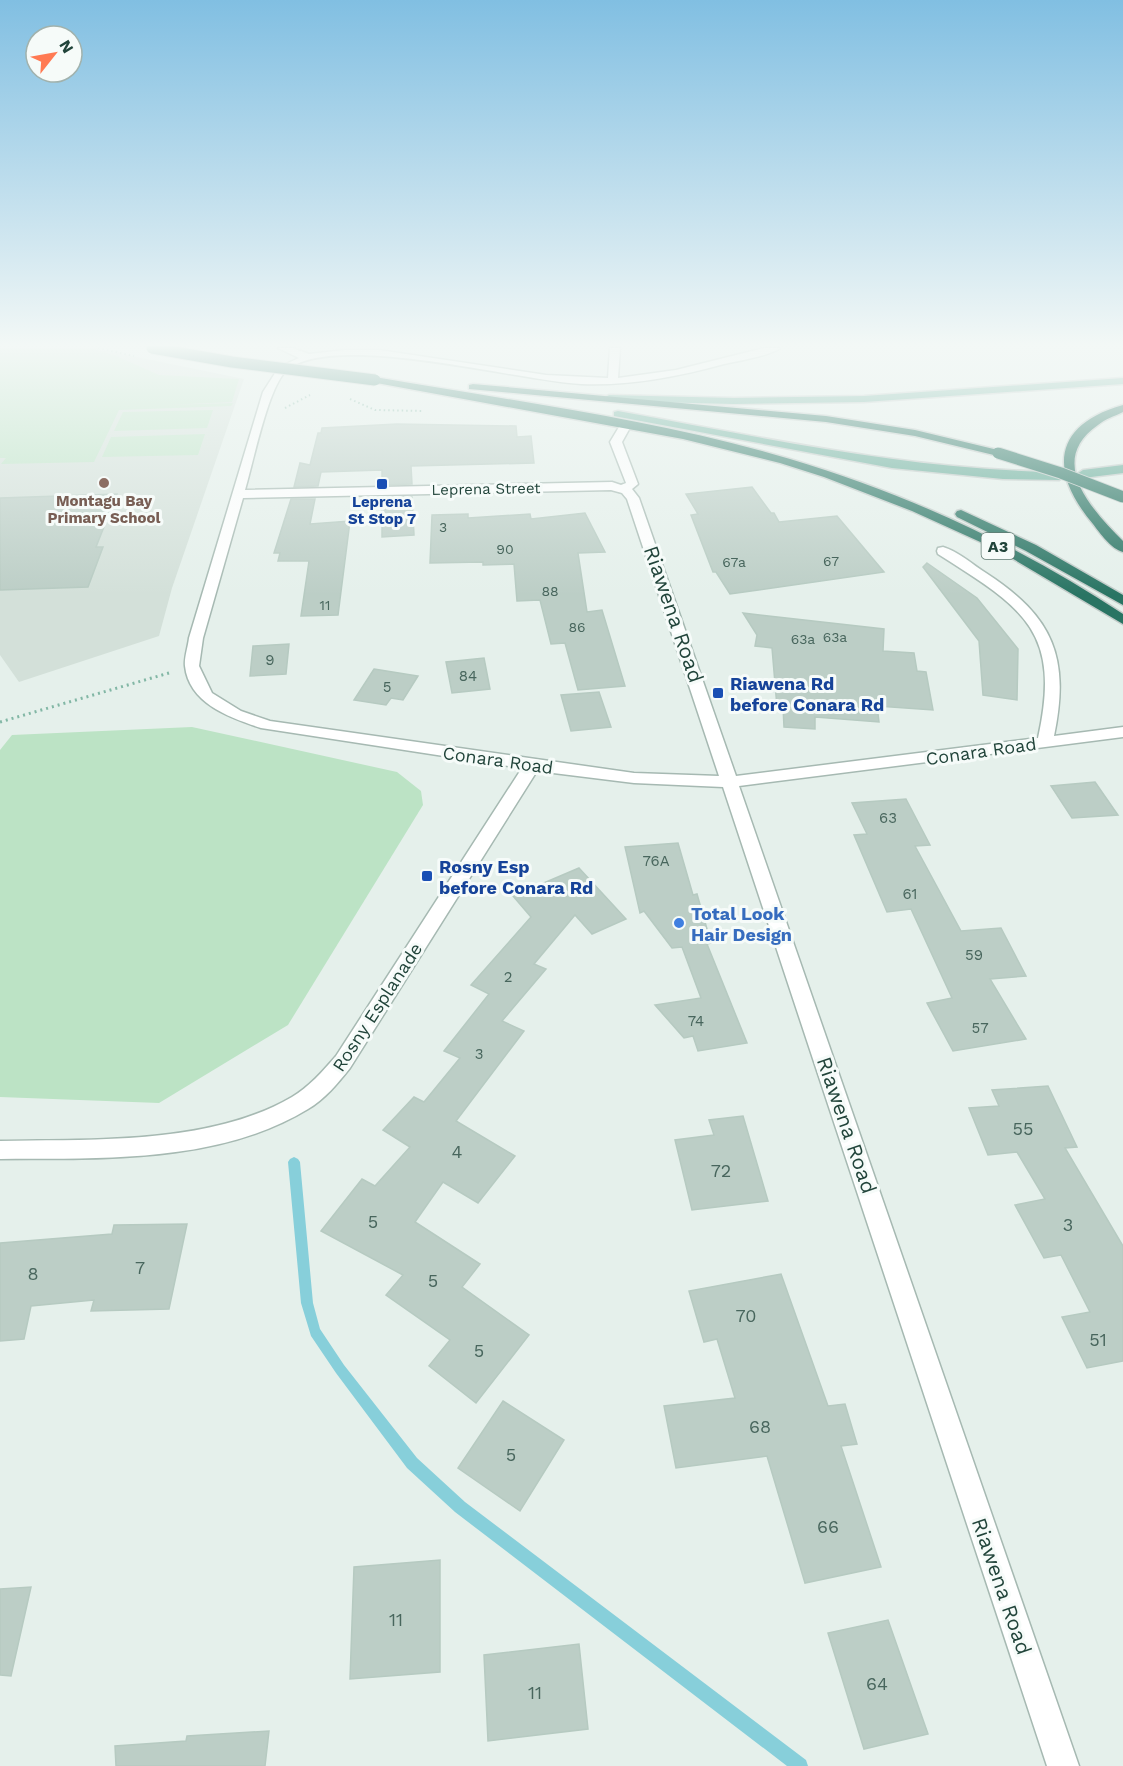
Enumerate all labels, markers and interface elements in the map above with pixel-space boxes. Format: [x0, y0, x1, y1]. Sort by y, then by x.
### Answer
north arrow [24, 24, 84, 84]
text: N [55, 37, 78, 57]
marker: Montagu Bay Primary School [97, 476, 111, 490]
marker: Leprena St Stop 7 [375, 477, 389, 491]
street label: Leprena Street [431, 479, 541, 499]
place label: Montagu Bay Primary School [48, 492, 161, 527]
place label: Leprena St Stop 7 [348, 493, 416, 528]
house number: 3 [439, 519, 447, 535]
road number: A3 [982, 533, 1014, 559]
house number: 90 [496, 541, 514, 557]
street label: Riawena Road [639, 542, 709, 686]
house number: 67 [823, 553, 839, 569]
house number: 67a [722, 554, 746, 570]
house number: 88 [541, 583, 559, 599]
house number: 11 [320, 597, 330, 613]
house number: 86 [568, 619, 586, 635]
house number: 63a [823, 629, 847, 645]
house number: 63a [791, 631, 815, 647]
house number: 9 [265, 651, 275, 669]
house number: 84 [459, 667, 477, 685]
place label: Riawena Rd before Conara Rd [730, 673, 884, 715]
house number: 5 [383, 678, 391, 696]
marker: Riawena Rd before Conara Rd [711, 686, 725, 700]
street label: Conara Road [924, 733, 1038, 769]
street label: Conara Road [441, 742, 555, 778]
house number: 63 [879, 809, 897, 827]
house number: 76A [642, 852, 670, 870]
place label: Rosny Esp before Conara Rd [439, 856, 593, 898]
marker: Rosny Esp before Conara Rd [420, 869, 434, 883]
house number: 61 [903, 885, 917, 903]
place label: Total Look Hair Design [691, 903, 792, 945]
marker: Total Look Hair Design [672, 916, 686, 930]
street label: Rosny Esplanade [328, 939, 426, 1075]
house number: 59 [965, 946, 983, 964]
house number: 2 [504, 968, 512, 986]
house number: 74 [688, 1012, 704, 1030]
house number: 57 [971, 1019, 989, 1037]
house number: 3 [475, 1045, 483, 1063]
street label: Riawena Road [812, 1053, 882, 1197]
house number: 55 [1013, 1118, 1033, 1139]
house number: 4 [452, 1141, 463, 1162]
house number: 72 [711, 1160, 731, 1181]
house number: 5 [368, 1211, 378, 1232]
house number: 3 [1063, 1214, 1073, 1235]
house number: 7 [135, 1257, 145, 1278]
house number: 8 [27, 1263, 39, 1284]
house number: 5 [428, 1270, 438, 1291]
house number: 70 [736, 1305, 756, 1326]
house number: 51 [1089, 1329, 1107, 1350]
house number: 5 [474, 1340, 484, 1361]
house number: 68 [749, 1416, 771, 1437]
house number: 5 [506, 1444, 516, 1465]
street label: Riawena Road [967, 1514, 1037, 1658]
house number: 66 [817, 1516, 839, 1537]
house number: 11 [389, 1609, 403, 1630]
house number: 64 [866, 1673, 888, 1694]
house number: 11 [528, 1682, 542, 1703]

